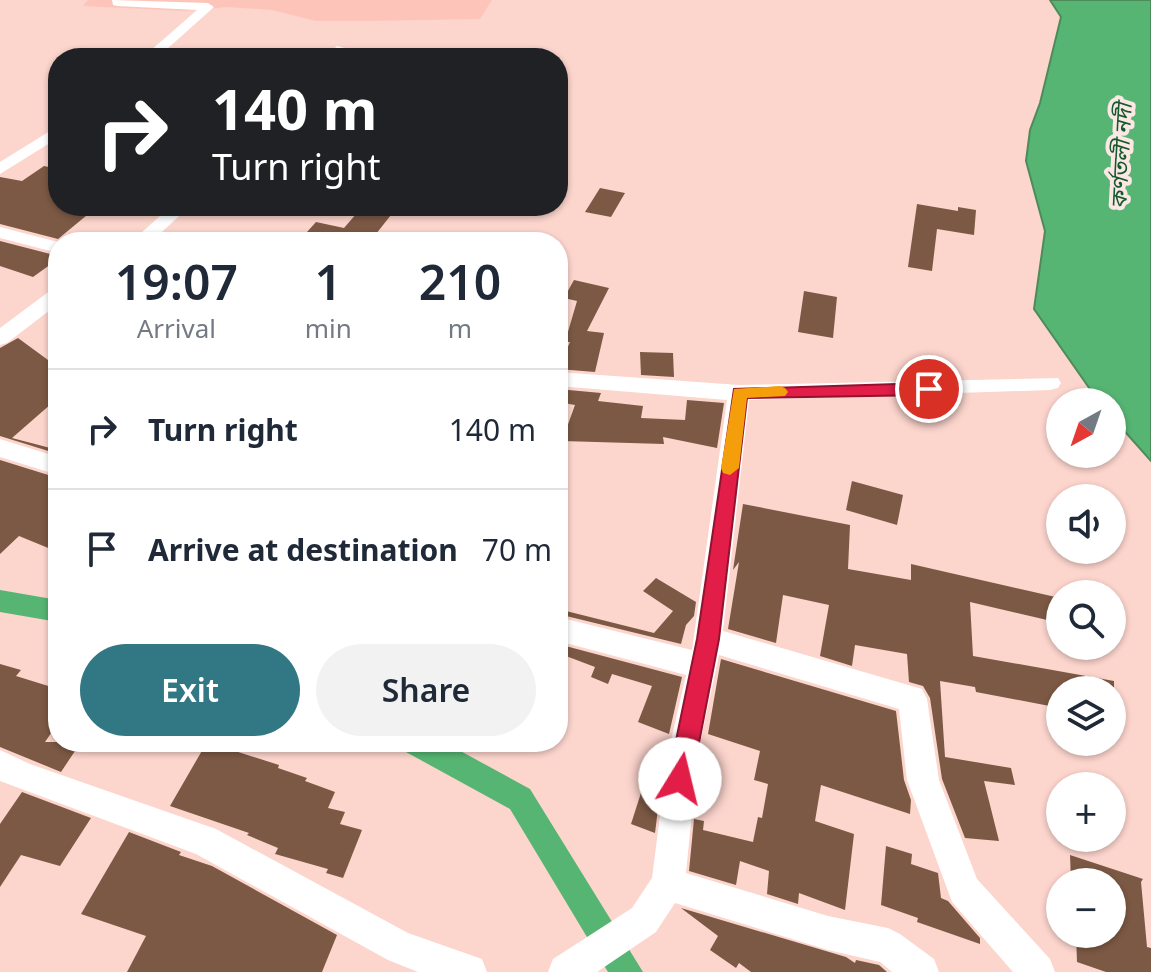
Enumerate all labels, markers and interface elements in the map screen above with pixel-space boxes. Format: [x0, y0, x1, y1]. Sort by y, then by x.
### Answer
text: 140 m [212, 70, 377, 146]
icon: right [80, 80, 184, 184]
water label: কর্ণতলী নদী [1102, 98, 1138, 210]
text: Turn right [212, 142, 380, 191]
text: 19:07 [115, 249, 238, 314]
text: 1 [315, 249, 342, 314]
text: 210 [419, 249, 501, 314]
text: Arrival [137, 310, 216, 346]
text: min [305, 310, 352, 346]
text: m [448, 310, 472, 346]
pin [895, 355, 963, 423]
icon: arrive [907, 367, 951, 411]
north arrow [1046, 388, 1126, 468]
map controls [1046, 388, 1126, 948]
icon: right [80, 407, 124, 451]
text: Turn right [148, 409, 298, 450]
text: 140 m [449, 409, 536, 450]
button: sound [1046, 484, 1126, 564]
icon: arrive [80, 527, 124, 571]
text: Arrive at destination [148, 529, 458, 570]
text: 70 m [482, 529, 552, 570]
button: search [1046, 580, 1126, 660]
button: Exit [80, 644, 300, 736]
button: Share [316, 644, 536, 736]
button: layers [1046, 676, 1126, 756]
position arrow [638, 737, 722, 821]
button: + [1046, 772, 1126, 852]
button: − [1046, 868, 1126, 948]

